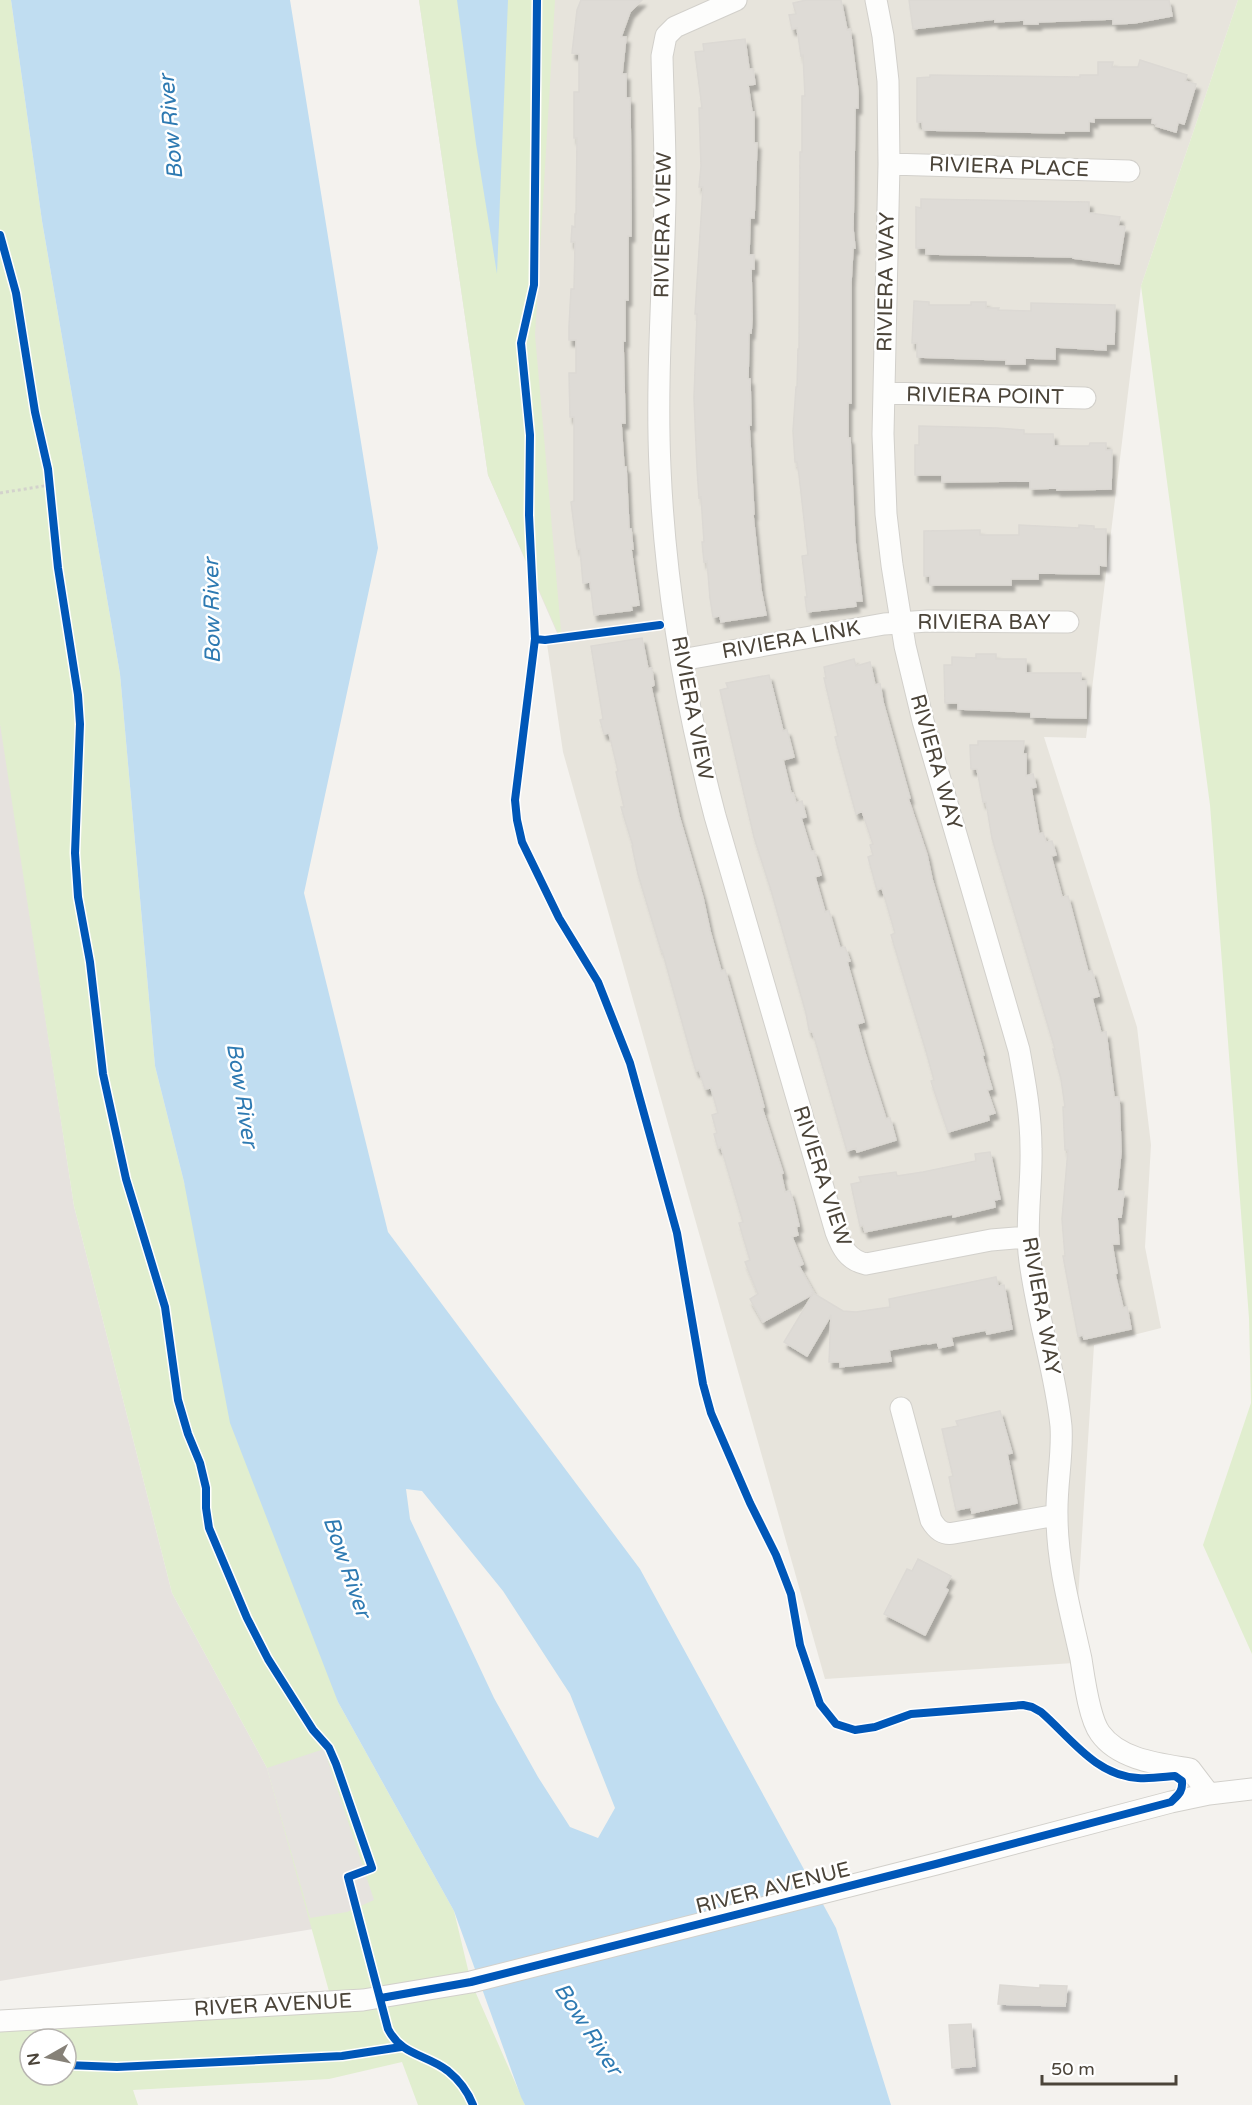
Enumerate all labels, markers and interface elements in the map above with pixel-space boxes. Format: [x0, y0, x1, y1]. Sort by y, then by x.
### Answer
water label: Bow River [153, 71, 189, 180]
street label: RIVIERA VIEW [649, 152, 677, 298]
street label: RIVIERA PLACE [929, 152, 1089, 182]
street label: RIVIERA WAY [872, 212, 900, 352]
street label: RIVIERA POINT [906, 382, 1064, 410]
water label: Bow River [198, 556, 226, 664]
street label: RIVIERA BAY [917, 610, 1051, 635]
street label: RIVIERA LINK [720, 616, 862, 664]
street label: RIVIERA VIEW [666, 634, 718, 782]
street label: RIVIERA WAY [905, 691, 967, 833]
water label: Bow River [221, 1041, 263, 1151]
street label: RIVIERA VIEW [788, 1103, 856, 1249]
street label: RIVIERA WAY [1017, 1235, 1065, 1377]
water label: Bow River [318, 1513, 377, 1623]
street label: RIVER AVENUE [693, 1857, 853, 1919]
water label: Bow River [548, 1978, 629, 2082]
street label: RIVER AVENUE [193, 1988, 353, 2022]
north arrow [18, 2027, 78, 2087]
scale bar [1042, 2048, 1176, 2086]
text: N [23, 2051, 45, 2067]
text: 50 m [1051, 2058, 1095, 2080]

